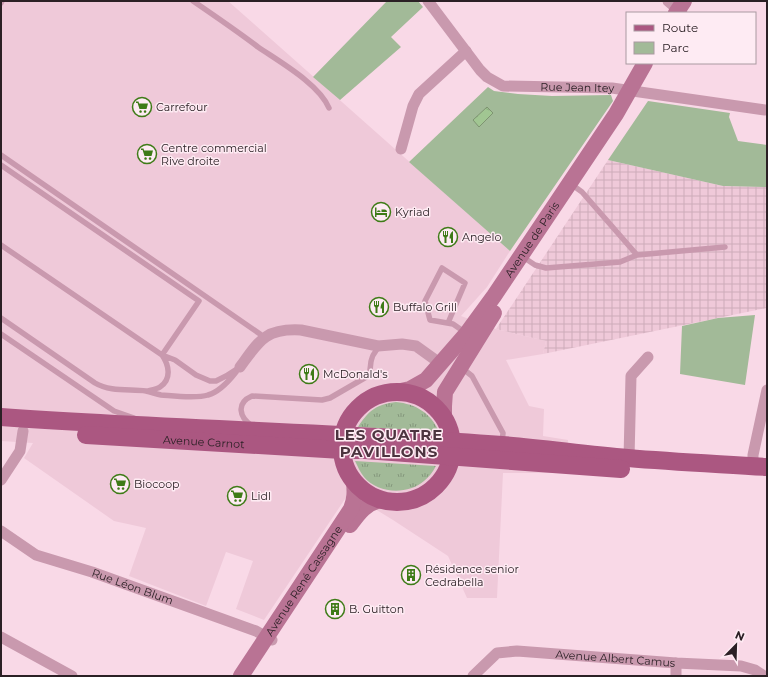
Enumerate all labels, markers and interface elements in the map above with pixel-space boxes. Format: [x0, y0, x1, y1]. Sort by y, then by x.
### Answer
legend [626, 12, 756, 64]
text: Route [662, 20, 698, 35]
text: Parc [662, 40, 689, 55]
street label: Rue Jean Itey [540, 80, 614, 95]
supermarket icon: Carrefour [131, 96, 153, 118]
place label: Carrefour [156, 100, 208, 114]
place label: Centre commercial Rive droite [161, 141, 267, 168]
supermarket icon: Centre commercial Rive droite [136, 143, 158, 165]
street label: Avenue de Paris [502, 198, 563, 280]
hotel icon: Kyriad [370, 201, 392, 223]
place label: Kyriad [395, 205, 430, 219]
restaurant icon: Angelo [437, 226, 459, 248]
place label: Angelo [462, 230, 501, 244]
restaurant icon: Buffalo Grill [368, 296, 390, 318]
place label: Buffalo Grill [393, 300, 457, 314]
restaurant icon: McDonald's [298, 363, 320, 385]
place label: McDonald's [323, 367, 388, 381]
district label: LES QUATRE PAVILLONS [335, 425, 443, 461]
street label: Avenue Carnot [163, 433, 246, 451]
supermarket icon: Biocoop [109, 473, 131, 495]
place label: Biocoop [134, 477, 180, 491]
supermarket icon: Lidl [226, 485, 248, 507]
place label: Lidl [251, 489, 271, 503]
street label: Avenue René Cassagne [262, 523, 345, 639]
place label: Résidence senior Cedrabella [425, 562, 519, 589]
building icon: Résidence senior Cedrabella [400, 564, 422, 586]
street label: Rue Léon Blum [90, 566, 175, 608]
building icon: B. Guitton [324, 598, 346, 620]
place label: B. Guitton [349, 602, 404, 616]
north arrow [716, 625, 756, 665]
text: N [733, 628, 747, 644]
street label: Avenue Albert Camus [555, 647, 676, 670]

